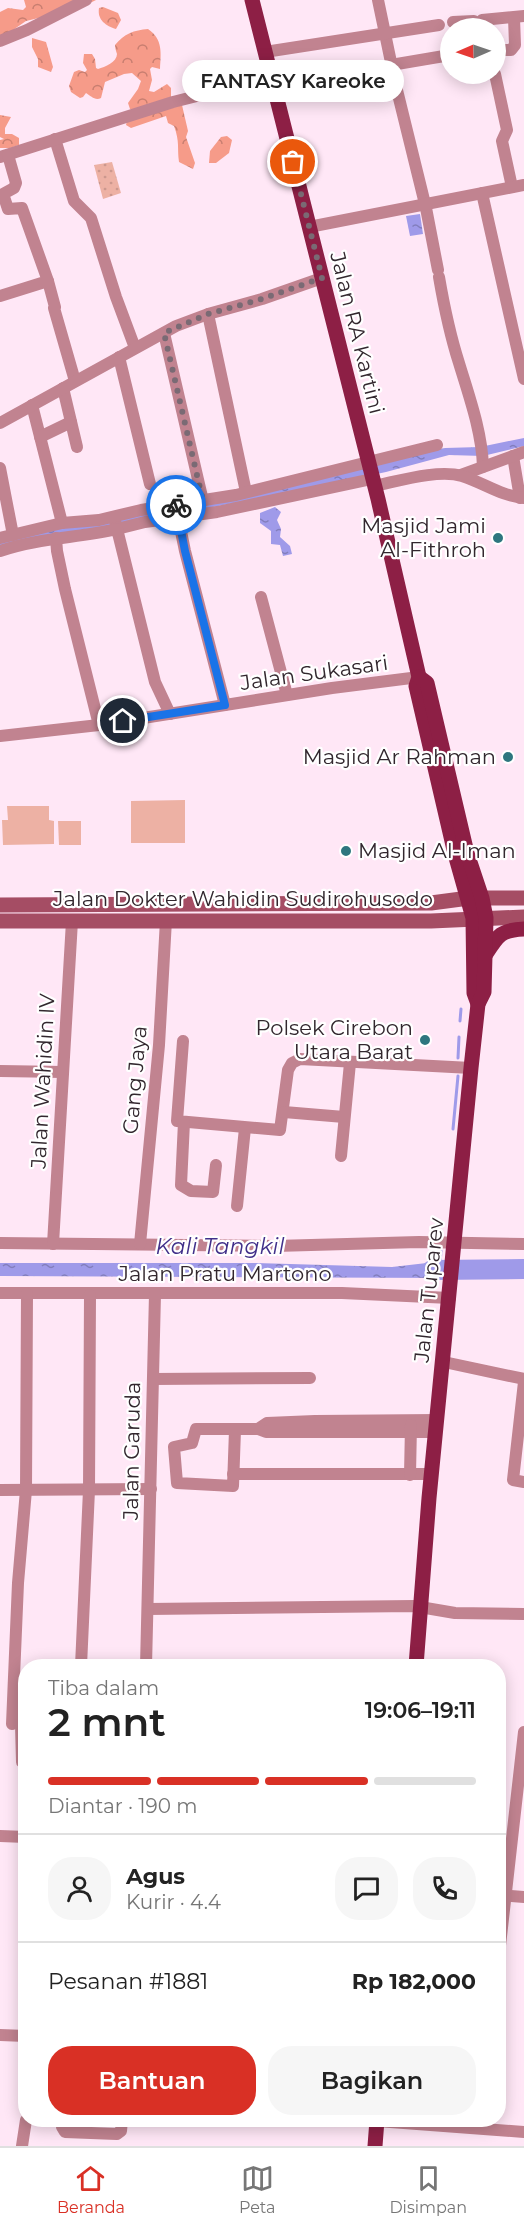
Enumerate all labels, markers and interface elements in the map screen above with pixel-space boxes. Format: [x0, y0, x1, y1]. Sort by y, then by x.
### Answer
north arrow [440, 18, 506, 84]
map controls [440, 18, 506, 84]
callout: FANTASY Kareoke [182, 60, 404, 102]
text: FANTASY Kareoke [200, 69, 386, 93]
pin [267, 136, 318, 187]
icon: bag [276, 145, 309, 178]
street label: Jalan RA Kartini [325, 248, 390, 417]
courier [146, 475, 206, 535]
icon: bike [160, 489, 193, 522]
place label: Masjid Jami Al-Fithroh [361, 513, 486, 562]
marker: Masjid Jami Al-Fithroh [491, 531, 505, 545]
street label: Jalan Sukasari [237, 650, 389, 695]
pin [97, 695, 148, 746]
icon: home [106, 704, 139, 737]
place label: Masjid Ar Rahman [303, 744, 496, 769]
marker: Masjid Ar Rahman [501, 750, 515, 764]
place label: Masjid Al-Iman [358, 838, 516, 863]
marker: Masjid Al-Iman [339, 844, 353, 858]
street label: Jalan Dokter Wahidin Sudirohusodo [52, 886, 433, 911]
street label: Jalan Wahidin IV [25, 992, 60, 1170]
place label: Polsek Cirebon Utara Barat [255, 1015, 413, 1064]
street label: Gang Jaya [117, 1025, 152, 1135]
marker: Polsek Cirebon Utara Barat [418, 1033, 432, 1047]
street label: Jalan Tuparev [408, 1216, 449, 1364]
water label: Kali Tangkil [156, 1233, 284, 1260]
street label: Jalan Pratu Martono [117, 1261, 332, 1286]
street label: Jalan Garuda [118, 1382, 145, 1521]
text: Tiba dalam [48, 1676, 159, 1700]
text: 19:06–19:11 [365, 1697, 476, 1724]
text: 2 mnt [48, 1698, 166, 1746]
text: Diantar · 190 m [48, 1794, 197, 1818]
button: person [48, 1857, 111, 1920]
button: chat [335, 1857, 398, 1920]
button: phone [413, 1857, 476, 1920]
text: Agus [126, 1863, 185, 1890]
text: Kurir · 4.4 [126, 1890, 221, 1914]
text: Pesanan #1881 [48, 1968, 208, 1995]
text: Rp 182,000 [352, 1968, 476, 1995]
button: Bantuan [48, 2046, 256, 2115]
button: Bagikan [268, 2046, 476, 2115]
tab: Beranda [57, 2162, 125, 2217]
tab: Peta [239, 2162, 275, 2217]
tab: Disimpan [389, 2162, 467, 2217]

